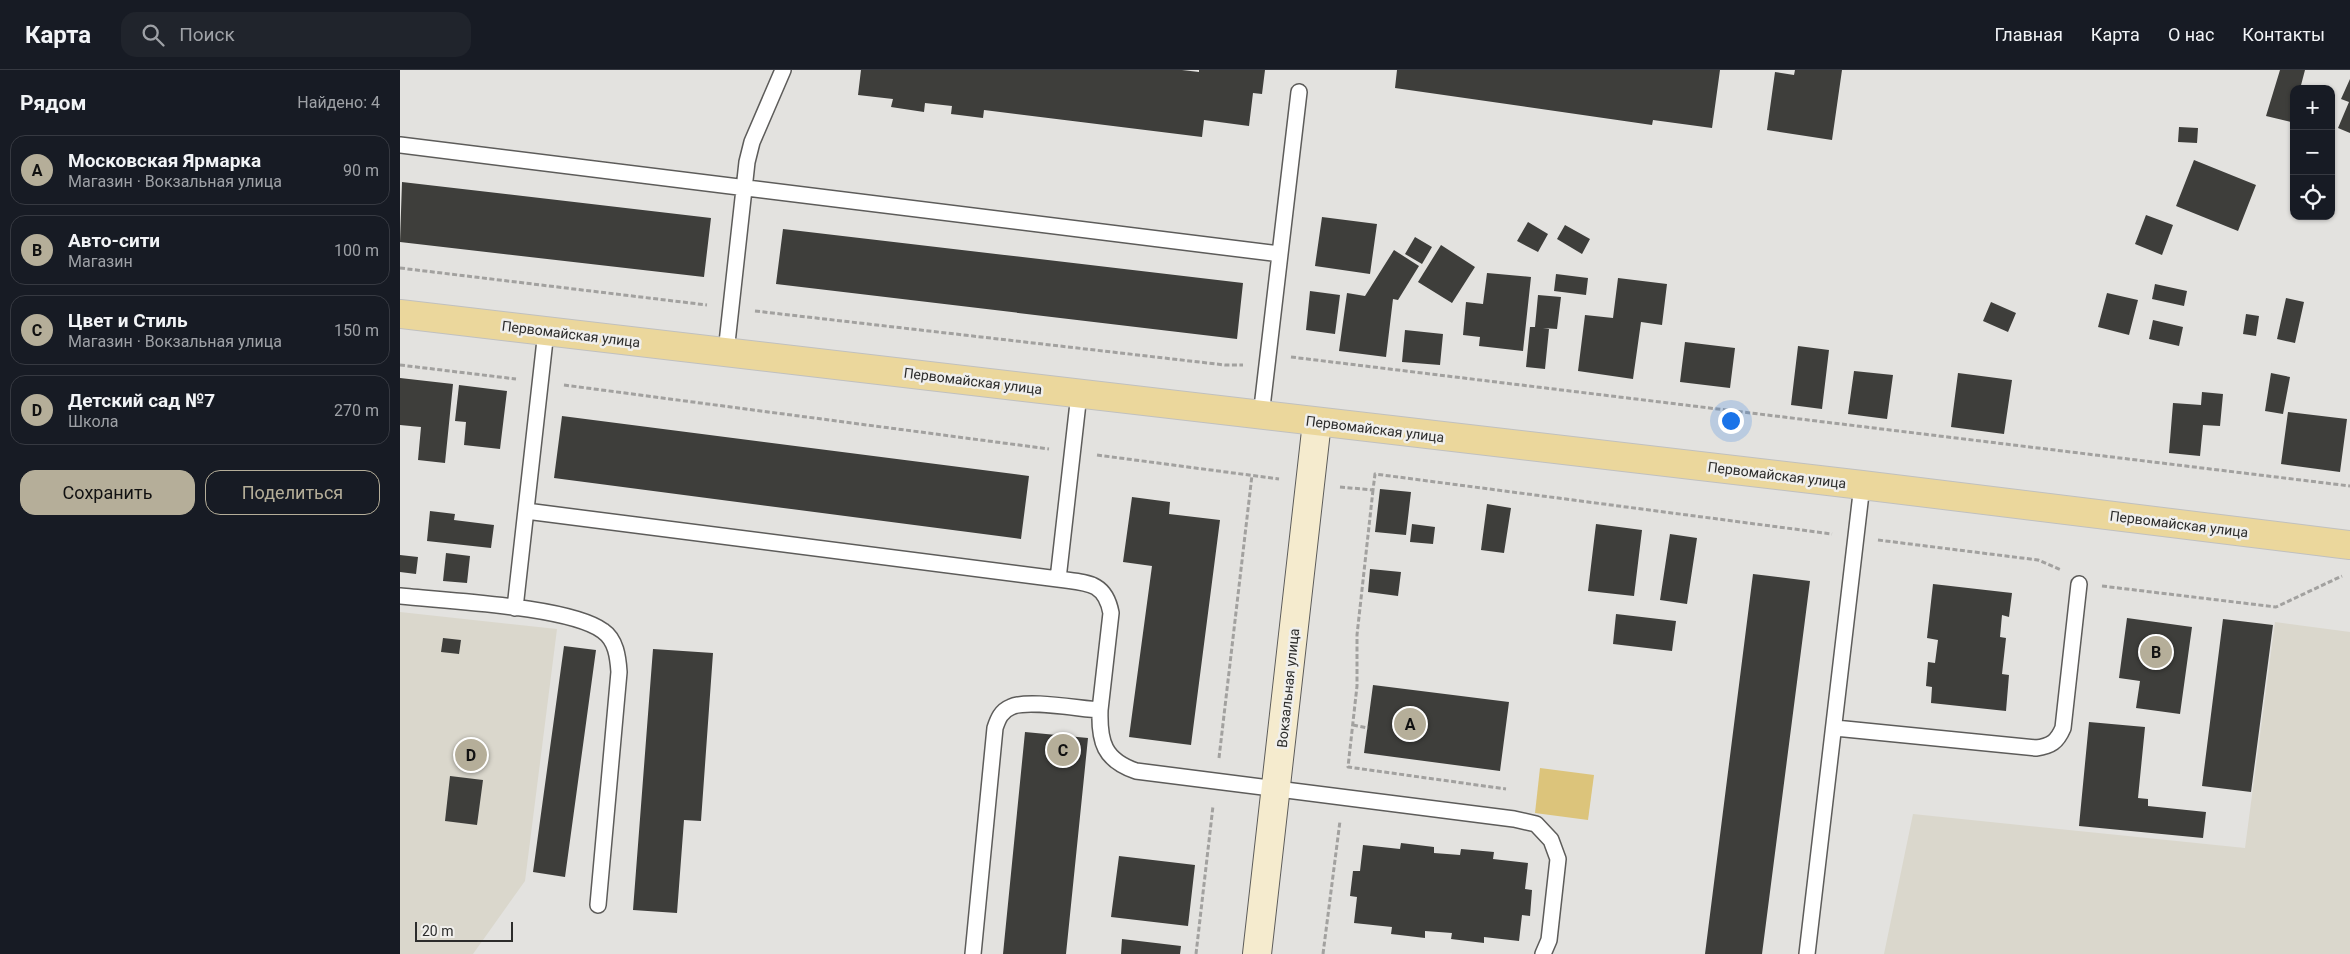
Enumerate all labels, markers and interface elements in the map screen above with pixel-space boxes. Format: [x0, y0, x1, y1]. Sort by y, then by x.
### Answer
search box [121, 12, 471, 57]
text: Карта [25, 21, 91, 49]
icon: search [139, 21, 167, 49]
text: Поиск [179, 23, 235, 46]
text: Главная [1994, 24, 2063, 45]
text: Карта [2091, 24, 2140, 45]
text: О нас [2168, 24, 2214, 45]
text: Контакты [2242, 24, 2325, 45]
map controls [2290, 85, 2335, 220]
button: + [2290, 85, 2335, 130]
text: Рядом [20, 91, 86, 115]
text: Найдено: 4 [297, 93, 380, 112]
button: − [2290, 130, 2335, 175]
text: Московская Ярмарка [68, 149, 261, 172]
text: A [32, 161, 42, 180]
text: 90 m [343, 161, 379, 180]
text: Магазин · Вокзальная улица [68, 172, 282, 191]
button: locate [2290, 175, 2335, 220]
text: Авто-сити [68, 229, 160, 252]
text: B [32, 241, 42, 260]
text: 100 m [334, 241, 379, 260]
text: Магазин [68, 252, 133, 271]
text: Цвет и Стиль [68, 309, 187, 332]
street label: Первомайская улица [501, 318, 641, 350]
text: C [32, 321, 42, 340]
text: 150 m [334, 321, 379, 340]
text: Магазин · Вокзальная улица [68, 332, 282, 351]
street label: Первомайская улица [903, 365, 1043, 397]
text: Детский сад №7 [68, 389, 215, 412]
text: D [32, 401, 42, 420]
text: 270 m [334, 401, 379, 420]
your location [1718, 408, 1744, 434]
text: Школа [68, 412, 119, 431]
street label: Первомайская улица [1305, 413, 1445, 445]
street label: Первомайская улица [1707, 459, 1847, 491]
button: Сохранить [20, 470, 195, 515]
button: Поделиться [205, 470, 380, 515]
street label: Первомайская улица [2109, 508, 2249, 540]
street label: Вокзальная улица [1274, 628, 1302, 748]
pin: B [2140, 633, 2172, 671]
pin: A [1394, 705, 1426, 743]
pin: C [1047, 731, 1079, 769]
pin: D [455, 736, 487, 774]
scale bar [415, 919, 512, 942]
text: 20 m [422, 923, 454, 939]

